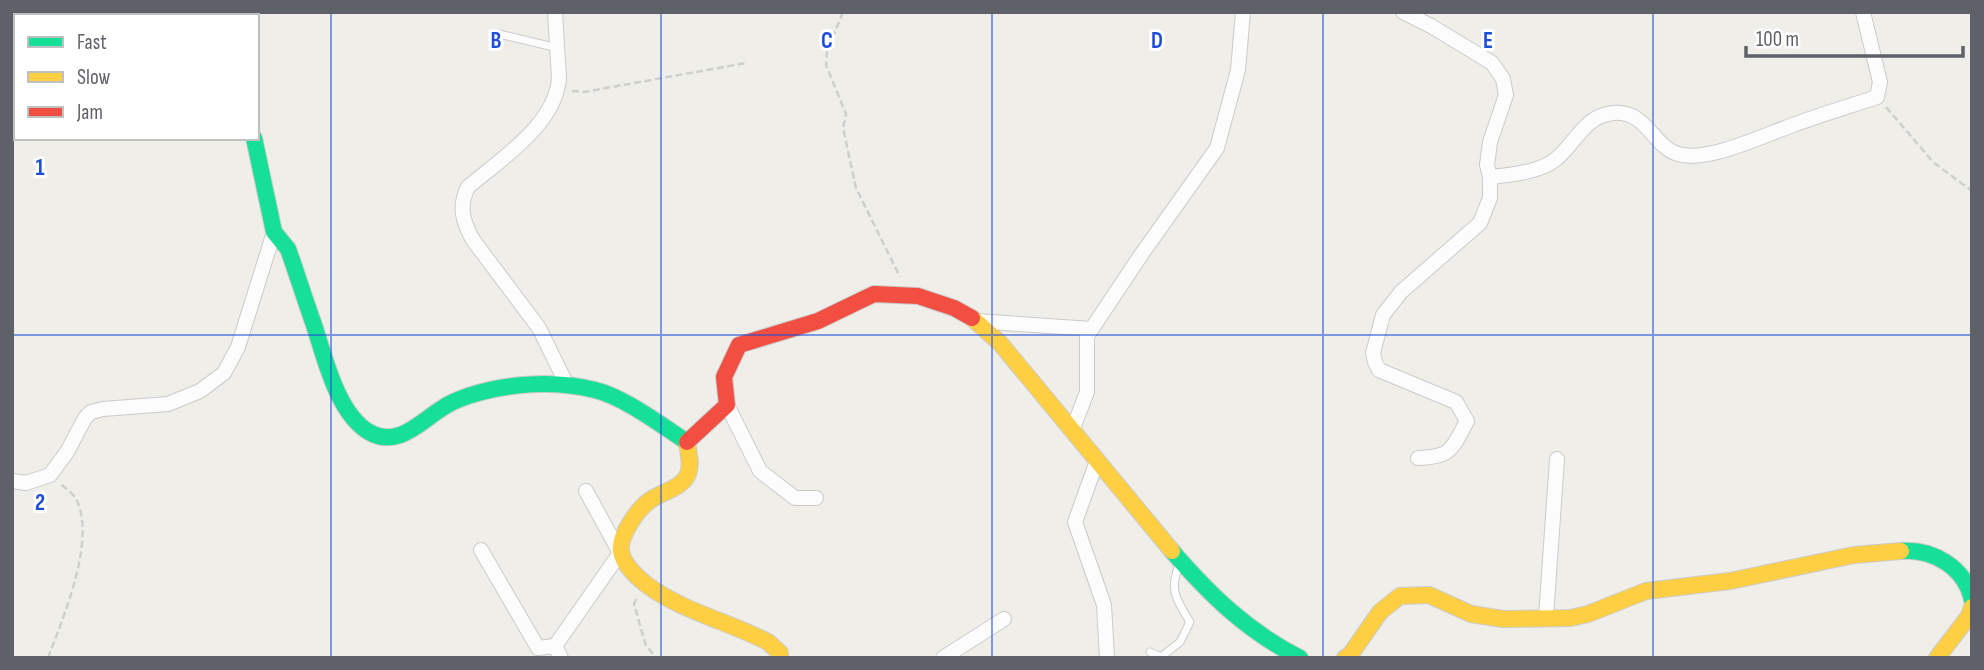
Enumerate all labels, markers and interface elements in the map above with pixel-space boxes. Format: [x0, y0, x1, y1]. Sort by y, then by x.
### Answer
legend [14, 14, 259, 140]
scale bar [1746, 14, 1963, 58]
text: B [491, 27, 502, 55]
text: C [821, 27, 833, 55]
text: D [1151, 27, 1163, 55]
text: E [1483, 27, 1493, 55]
text: 100 m [1756, 27, 1799, 52]
text: Fast [77, 30, 107, 55]
text: Slow [77, 65, 111, 90]
text: Jam [76, 100, 103, 125]
text: 1 [35, 154, 45, 182]
text: 2 [35, 489, 45, 517]

